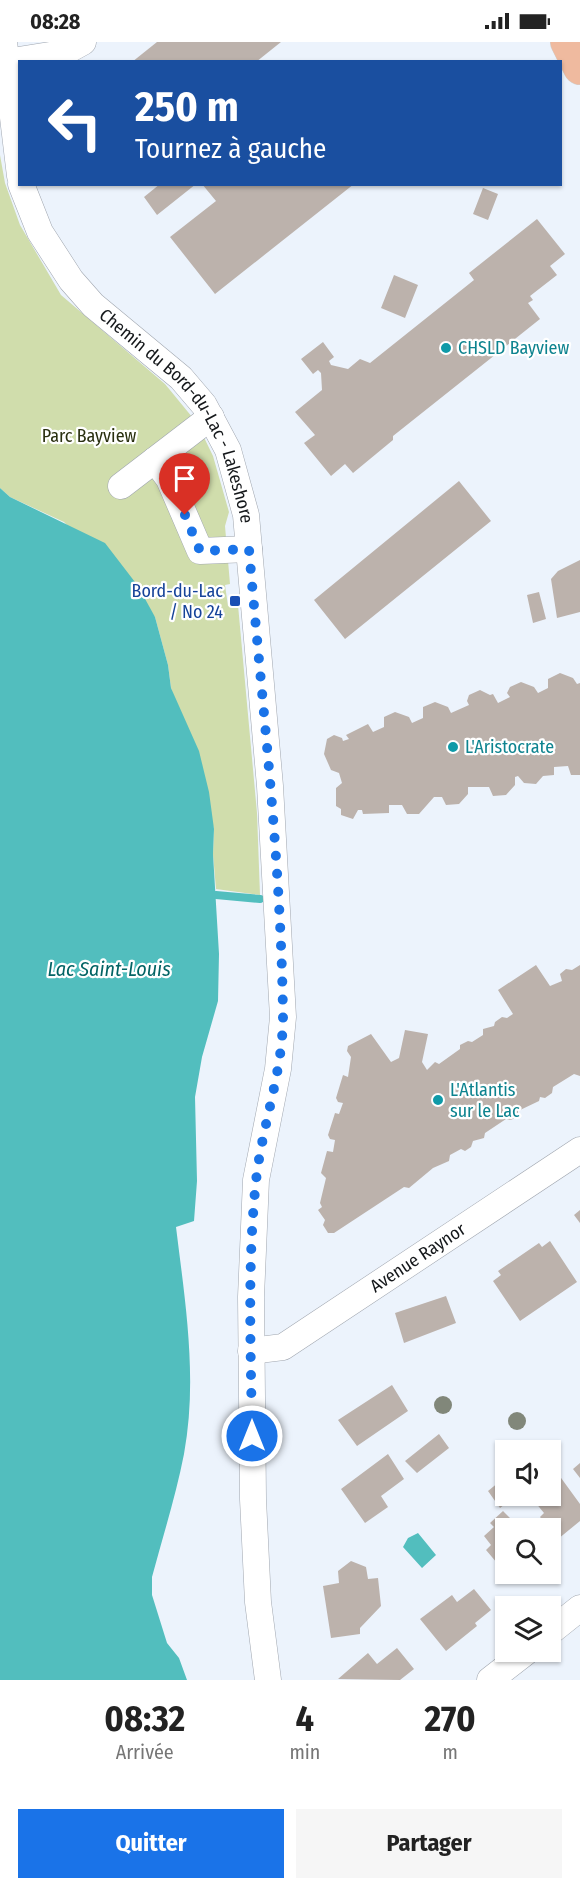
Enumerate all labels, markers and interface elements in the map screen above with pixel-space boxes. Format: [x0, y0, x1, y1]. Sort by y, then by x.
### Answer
text: 08:28 [30, 8, 80, 35]
text: 250 m [135, 82, 239, 132]
icon: left [36, 84, 114, 162]
text: Tournez à gauche [135, 133, 326, 165]
street label: Chemin du Bord-du-Lac - Lakeshore [95, 304, 258, 524]
place label: CHSLD Bayview [458, 337, 570, 359]
marker: CHSLD Bayview [439, 341, 453, 355]
park label: Parc Bayview [42, 425, 137, 447]
pin [159, 453, 210, 515]
icon: arrive [168, 462, 201, 495]
place label: Bord-du-Lac / No 24 [132, 580, 223, 623]
marker: Bord-du-Lac / No 24 [228, 594, 242, 608]
place label: L'Aristocrate [465, 736, 554, 758]
marker: L'Aristocrate [446, 740, 460, 754]
water label: Lac Saint-Louis [47, 957, 171, 981]
place label: L'Atlantis sur le Lac [450, 1079, 520, 1122]
marker: L'Atlantis sur le Lac [431, 1093, 445, 1107]
street label: Avenue Raynor [366, 1218, 470, 1297]
position arrow [220, 1404, 284, 1468]
map controls [495, 1440, 561, 1662]
button: sound [495, 1440, 561, 1506]
button: search [495, 1518, 561, 1584]
button: layers [495, 1596, 561, 1662]
text: 08:32 [104, 1697, 185, 1741]
text: 4 [296, 1697, 314, 1741]
text: 270 [425, 1697, 476, 1741]
text: Arrivée [116, 1740, 174, 1764]
text: min [289, 1740, 320, 1764]
text: m [442, 1740, 458, 1764]
button: Quitter [18, 1809, 284, 1878]
button: Partager [296, 1809, 562, 1878]

